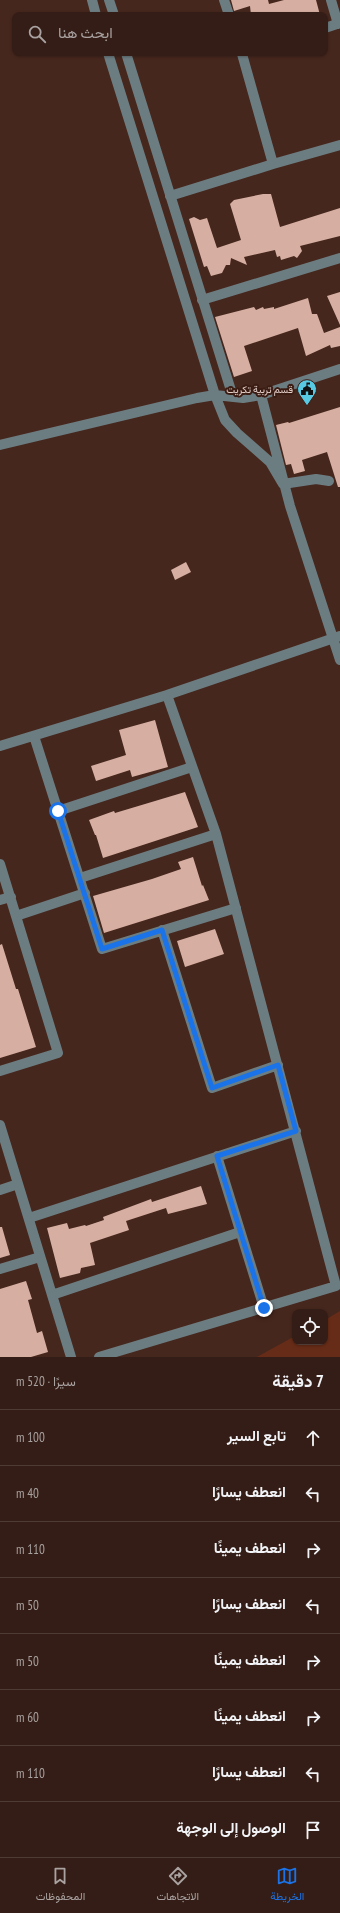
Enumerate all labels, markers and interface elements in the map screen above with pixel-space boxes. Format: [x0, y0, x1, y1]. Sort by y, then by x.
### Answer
search box [12, 12, 328, 56]
icon: search [26, 23, 48, 45]
text: ابحث هنا [58, 23, 113, 42]
public building icon: قسم تربية تكريت [296, 378, 318, 406]
place label: قسم تربية تكريت [226, 383, 293, 396]
route start [49, 802, 67, 820]
route end [255, 1299, 273, 1317]
map controls [292, 1309, 328, 1345]
button: locate [292, 1309, 328, 1345]
text: 7 دقيقة [272, 1370, 324, 1392]
text: سيرًا · 520 m [16, 1373, 76, 1390]
text: تابع السير [227, 1426, 286, 1445]
icon: ahead [302, 1427, 324, 1449]
text: 100 m [16, 1429, 45, 1446]
text: انعطف يسارًا [212, 1482, 286, 1501]
icon: left [302, 1483, 324, 1505]
text: 40 m [16, 1485, 39, 1502]
text: انعطف يمينًا [214, 1538, 286, 1557]
icon: right [302, 1539, 324, 1561]
text: 110 m [16, 1541, 45, 1558]
text: انعطف يسارًا [212, 1594, 286, 1613]
icon: left [302, 1595, 324, 1617]
text: 50 m [16, 1597, 39, 1614]
text: انعطف يمينًا [214, 1650, 286, 1669]
icon: right [302, 1651, 324, 1673]
text: 50 m [16, 1653, 39, 1670]
text: انعطف يمينًا [214, 1706, 286, 1725]
icon: right [302, 1707, 324, 1729]
text: 60 m [16, 1709, 39, 1726]
text: انعطف يسارًا [212, 1762, 286, 1781]
icon: left [302, 1763, 324, 1785]
text: 110 m [16, 1765, 45, 1782]
text: الوصول إلى الوجهة [176, 1818, 286, 1837]
icon: arrive [302, 1819, 324, 1841]
tab: المحفوظات [36, 1865, 85, 1906]
tab: الاتجاهات [156, 1865, 199, 1906]
tab: الخريطة [270, 1865, 304, 1906]

